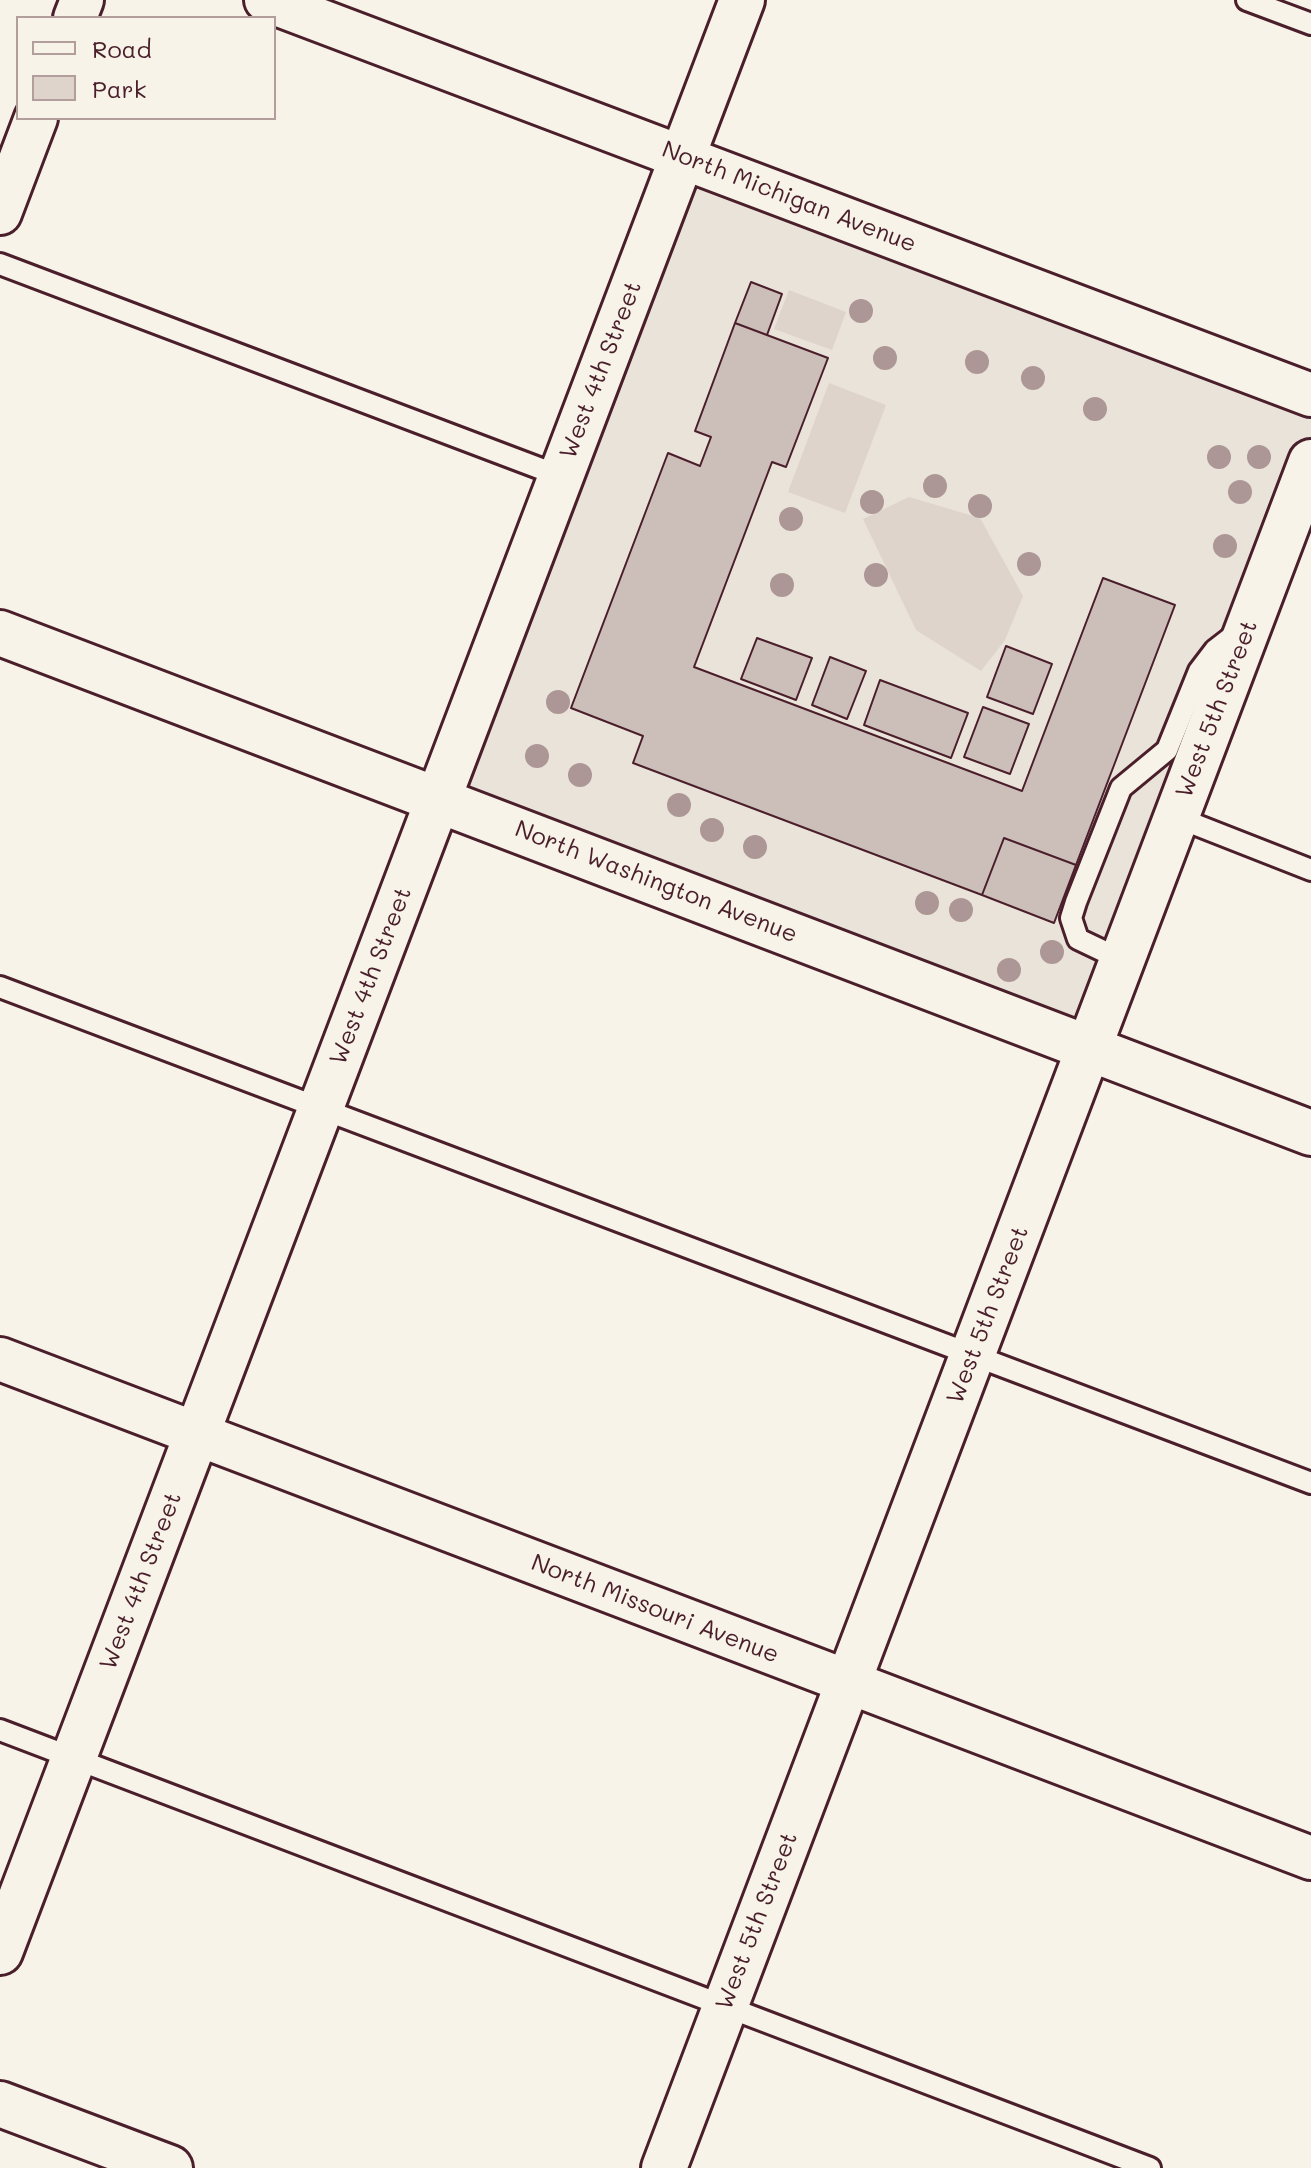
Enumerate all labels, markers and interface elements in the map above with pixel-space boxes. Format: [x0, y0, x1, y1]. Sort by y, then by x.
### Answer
legend [16, 16, 276, 120]
text: Road [92, 33, 152, 64]
text: Park [92, 73, 146, 104]
street label: North Michigan Avenue [658, 135, 920, 259]
street label: West 4th Street [554, 277, 648, 463]
street label: West 5th Street [1170, 616, 1264, 802]
street label: North Washington Avenue [511, 815, 801, 949]
street label: West 4th Street [324, 883, 418, 1069]
street label: West 5th Street [941, 1222, 1035, 1408]
street label: West 4th Street [94, 1488, 188, 1674]
street label: North Missouri Avenue [527, 1548, 783, 1670]
street label: West 5th Street [710, 1828, 804, 2014]

